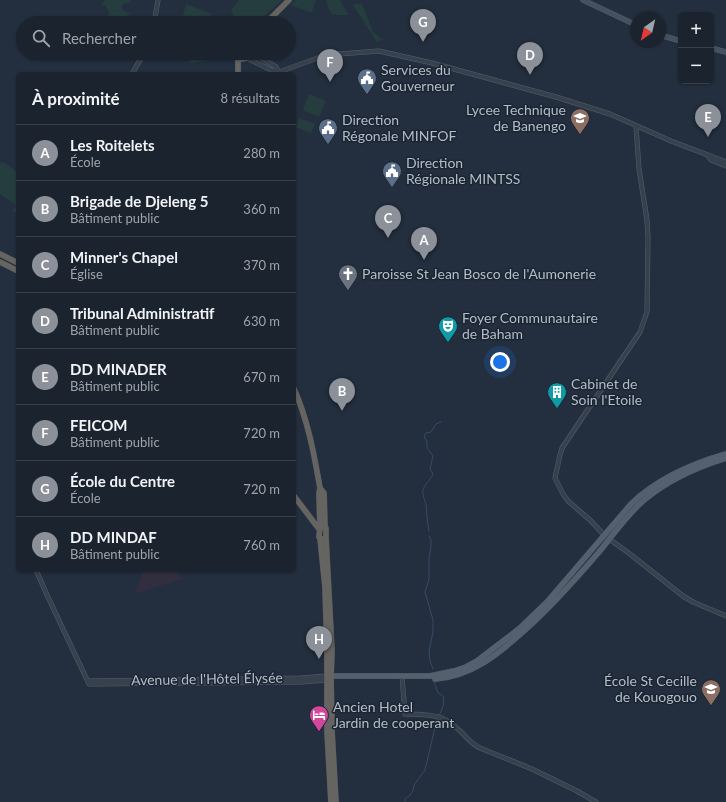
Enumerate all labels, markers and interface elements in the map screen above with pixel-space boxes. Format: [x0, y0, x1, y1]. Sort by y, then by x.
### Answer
pin: G [410, 9, 436, 42]
north arrow [630, 12, 666, 48]
map controls [678, 12, 714, 84]
button: + [678, 12, 714, 48]
search box [16, 16, 296, 60]
icon: search [30, 27, 52, 49]
text: Rechercher [62, 29, 136, 47]
pin: D [517, 42, 543, 75]
button: − [678, 48, 714, 84]
pin: F [317, 49, 343, 82]
place label: Services du Gouverneur [381, 61, 455, 94]
public building icon: Services du Gouverneur [356, 67, 378, 95]
text: À proximité [32, 88, 120, 109]
text: 8 résultats [221, 90, 280, 106]
place label: Lycee Technique de Banengo [466, 101, 566, 134]
pin: E [695, 104, 721, 137]
school or university icon: Lycee Technique de Banengo [569, 107, 591, 135]
place label: Direction Régonale MINFOF [342, 111, 457, 144]
public building icon: Direction Régonale MINFOF [317, 117, 339, 145]
text: Les Roitelets [70, 136, 155, 154]
text: A [40, 145, 50, 161]
text: 280 m [243, 145, 280, 161]
text: École [70, 154, 101, 170]
place label: Direction Régionale MINTSS [406, 154, 520, 187]
public building icon: Direction Régionale MINTSS [381, 160, 403, 188]
text: Brigade de Djeleng 5 [70, 192, 209, 210]
text: B [41, 201, 49, 217]
text: 360 m [243, 201, 280, 217]
pin: C [375, 205, 401, 238]
text: Bâtiment public [70, 210, 160, 226]
pin: A [411, 227, 437, 260]
text: Minner's Chapel [70, 248, 178, 266]
text: C [41, 257, 49, 273]
text: 370 m [243, 257, 280, 273]
church icon: Paroisse St Jean Bosco de l'Aumonerie [337, 263, 359, 291]
place label: Paroisse St Jean Bosco de l'Aumonerie [362, 265, 596, 282]
text: Église [70, 266, 103, 282]
text: Tribunal Administratif [70, 304, 214, 322]
place label: Foyer Communautaire de Baham [462, 309, 598, 342]
text: D [40, 313, 50, 329]
text: 630 m [243, 313, 280, 329]
theatre icon: Foyer Communautaire de Baham [437, 315, 459, 343]
text: Bâtiment public [70, 322, 160, 338]
your location [490, 352, 510, 372]
text: DD MINADER [70, 360, 167, 378]
text: E [41, 369, 49, 385]
text: 670 m [243, 369, 280, 385]
place label: Cabinet de Soin l'Etoile [571, 375, 642, 408]
text: Bâtiment public [70, 378, 160, 394]
pin: B [329, 378, 355, 411]
building icon: Cabinet de Soin l'Etoile [546, 381, 568, 409]
text: FEICOM [70, 416, 128, 434]
text: F [41, 425, 49, 441]
text: 720 m [243, 425, 280, 441]
text: Bâtiment public [70, 434, 160, 450]
text: École du Centre [70, 472, 175, 490]
text: G [40, 481, 50, 497]
text: 720 m [243, 481, 280, 497]
text: École [70, 490, 101, 506]
text: DD MINDAF [70, 528, 157, 546]
text: H [40, 537, 50, 553]
text: 760 m [243, 537, 280, 553]
text: Bâtiment public [70, 546, 160, 562]
pin: H [306, 626, 332, 659]
street label: Avenue de l'Hôtel Élysée [131, 669, 283, 688]
place label: École St Cecille de Kouogouo [604, 672, 697, 705]
school or university icon: École St Cecille de Kouogouo [700, 678, 722, 706]
place label: Ancien Hotel Jardin de cooperant [333, 698, 454, 731]
hotel icon: Ancien Hotel Jardin de cooperant [308, 704, 330, 732]

